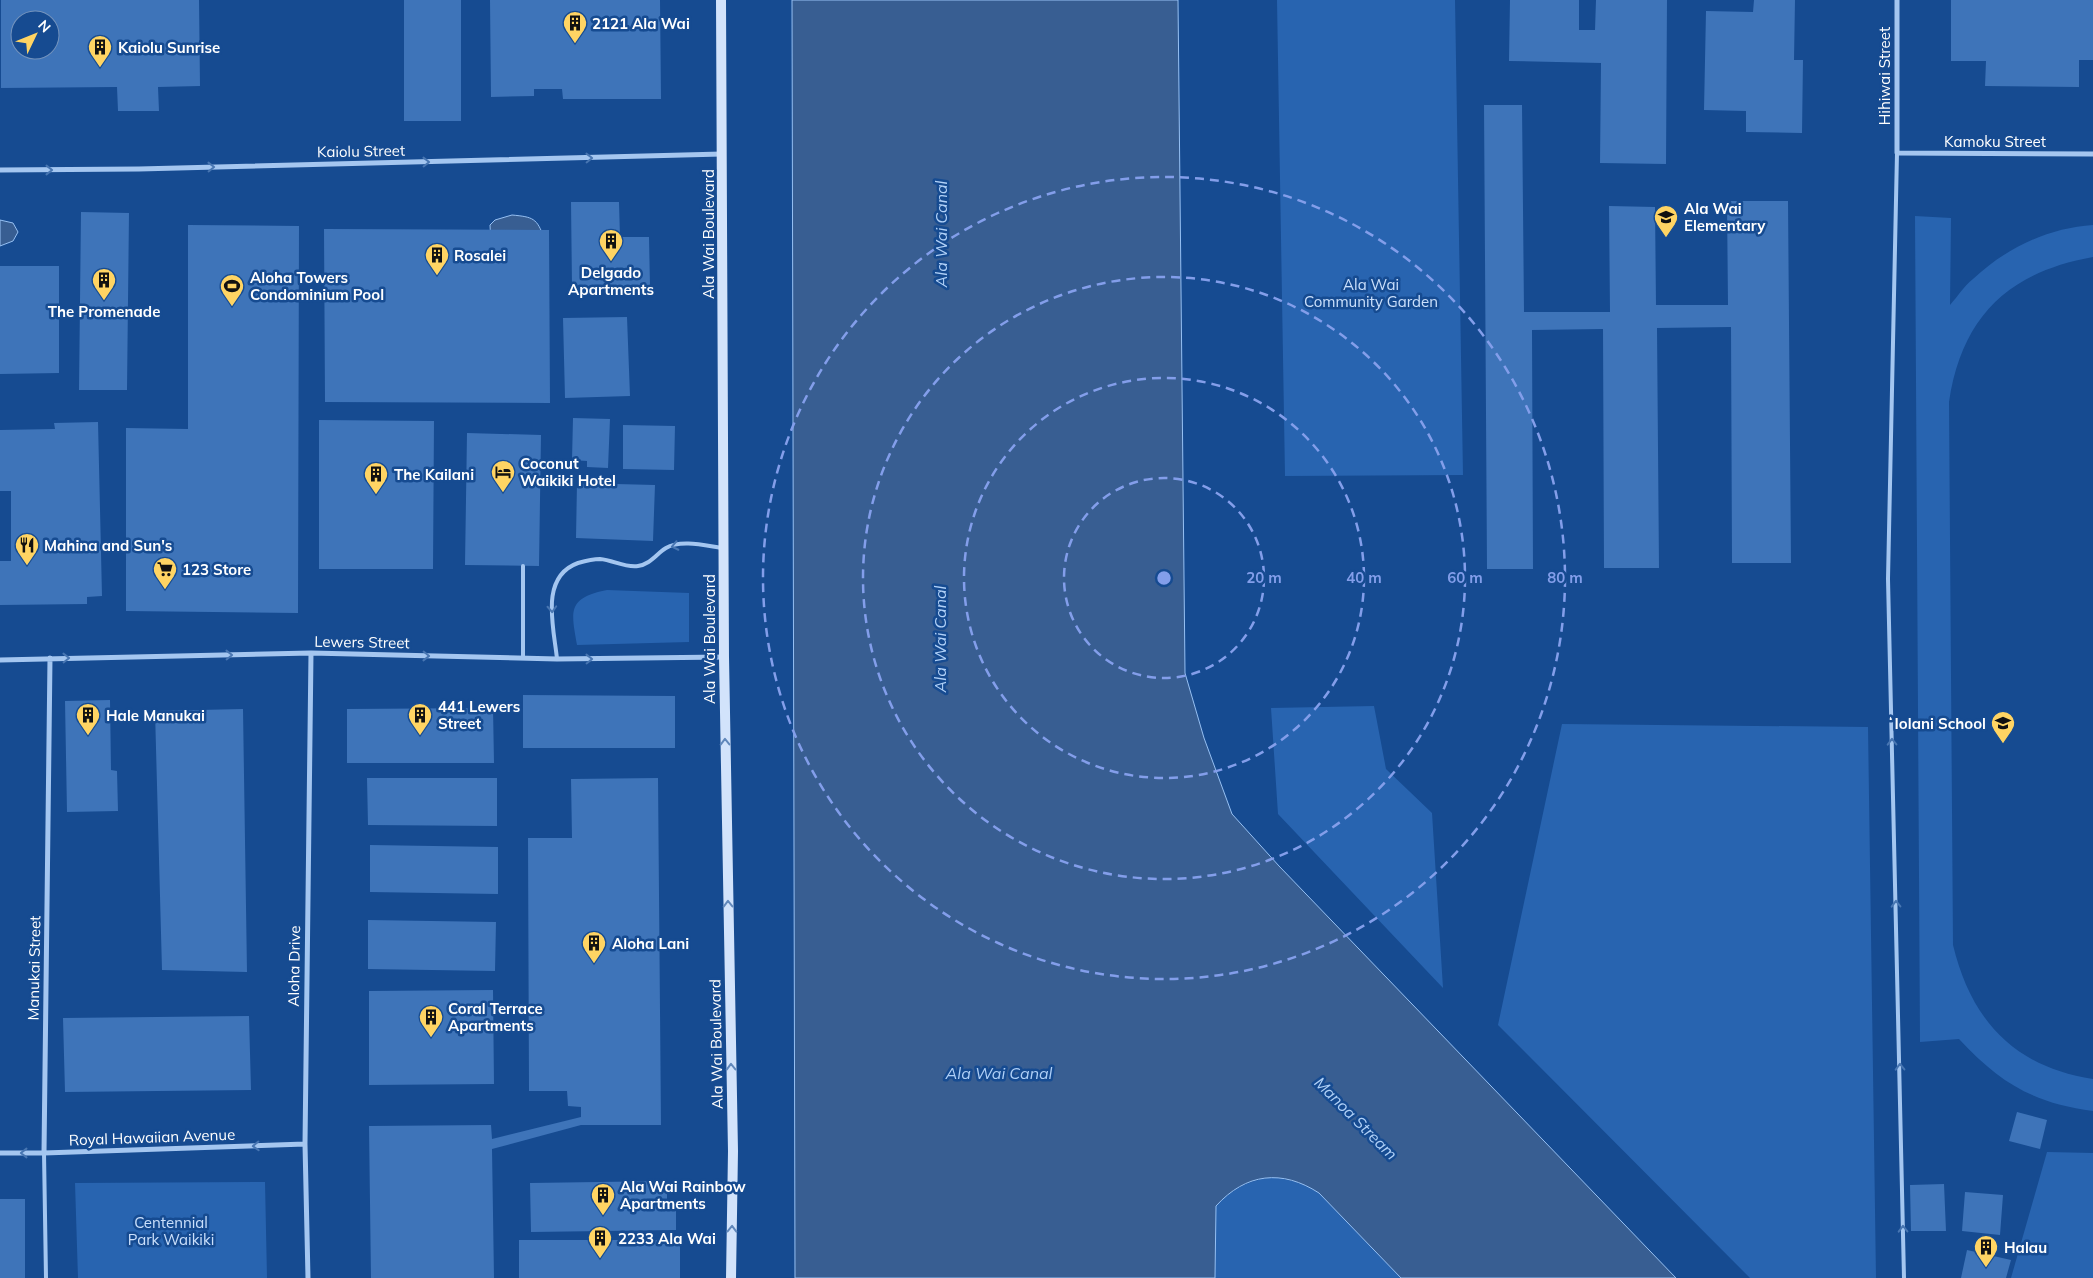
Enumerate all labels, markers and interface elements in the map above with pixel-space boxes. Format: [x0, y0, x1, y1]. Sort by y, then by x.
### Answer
north arrow [10, 10, 60, 60]
building icon: 2121 Ala Wai [562, 10, 588, 44]
place label: 2121 Ala Wai [592, 14, 690, 33]
text: N [34, 16, 55, 36]
street label: Hihiwai Street [1875, 27, 1894, 125]
building icon: Kaiolu Sunrise [87, 34, 113, 68]
place label: Kaiolu Sunrise [118, 38, 220, 57]
street label: Kamoku Street [1944, 132, 2046, 151]
street label: Kaiolu Street [317, 141, 405, 161]
one-way arrow [585, 152, 593, 163]
one-way arrow [422, 157, 430, 167]
one-way arrow [207, 162, 215, 173]
one-way arrow [45, 165, 53, 175]
street label: Ala Wai Boulevard [699, 169, 718, 299]
water label: Ala Wai Canal [931, 180, 951, 288]
place label: Ala Wai Elementary [1684, 199, 1766, 235]
school or university icon: Ala Wai Elementary [1653, 204, 1679, 238]
building icon: Delgado Apartments [598, 228, 624, 262]
building icon: Rosalei [424, 242, 450, 276]
place label: Rosalei [454, 246, 506, 265]
place label: Delgado Apartments [568, 263, 654, 299]
building icon: The Promenade [91, 267, 117, 301]
place label: Aloha Towers Condominium Pool [250, 268, 384, 304]
sports icon: Aloha Towers Condominium Pool [219, 273, 245, 307]
park label: Ala Wai Community Garden [1304, 275, 1438, 311]
place label: The Promenade [48, 302, 160, 321]
place label: Coconut Waikiki Hotel [520, 454, 616, 490]
hotel icon: Coconut Waikiki Hotel [490, 459, 516, 493]
building icon: The Kailani [363, 461, 389, 495]
place label: The Kailani [394, 465, 474, 484]
restaurant icon: Mahina and Sun's [14, 532, 40, 566]
place label: Mahina and Sun's [44, 536, 172, 555]
one-way arrow [671, 540, 680, 551]
supermarket icon: 123 Store [152, 556, 178, 590]
place label: 123 Store [182, 560, 251, 579]
text: 20 m [1246, 568, 1282, 587]
text: 40 m [1346, 568, 1382, 587]
text: 60 m [1447, 568, 1483, 587]
text: 80 m [1547, 568, 1583, 587]
centre of rings [1155, 569, 1173, 587]
street label: Ala Wai Boulevard [700, 574, 719, 704]
water label: Ala Wai Canal [930, 585, 950, 693]
one-way arrow [547, 605, 558, 613]
street label: Lewers Street [314, 632, 410, 652]
one-way arrow [225, 650, 233, 660]
one-way arrow [422, 650, 430, 661]
one-way arrow [62, 653, 70, 663]
one-way arrow [585, 654, 593, 664]
place label: 441 Lewers Street [438, 697, 520, 733]
building icon: Hale Manukai [75, 702, 101, 736]
building icon: 441 Lewers Street [407, 702, 433, 736]
place label: Hale Manukai [106, 706, 205, 725]
school or university icon: ʻIolani School [1990, 710, 2016, 744]
place label: ʻIolani School [1887, 714, 1986, 733]
one-way arrow [720, 738, 730, 746]
one-way arrow [1887, 738, 1897, 746]
one-way arrow [723, 900, 733, 908]
one-way arrow [1891, 900, 1901, 908]
street label: Manukai Street [24, 915, 44, 1021]
street label: Aloha Drive [284, 925, 304, 1007]
building icon: Aloha Lani [581, 930, 607, 964]
place label: Aloha Lani [612, 934, 689, 953]
street label: Ala Wai Boulevard [705, 979, 727, 1109]
place label: Coral Terrace Apartments [448, 999, 543, 1035]
building icon: Coral Terrace Apartments [418, 1004, 444, 1038]
one-way arrow [726, 1063, 736, 1070]
water label: Ala Wai Canal [945, 1063, 1053, 1083]
one-way arrow [1894, 1063, 1905, 1071]
water label: Manoa Stream [1310, 1072, 1402, 1164]
street label: Royal Hawaiian Avenue [69, 1125, 235, 1149]
one-way arrow [252, 1140, 260, 1151]
one-way arrow [19, 1148, 27, 1158]
place label: Ala Wai Rainbow Apartments [620, 1177, 747, 1213]
building icon: Ala Wai Rainbow Apartments [590, 1182, 616, 1216]
park label: Centennial Park Waikiki [128, 1213, 214, 1249]
building icon: 2233 Ala Wai [587, 1225, 613, 1259]
one-way arrow [727, 1225, 737, 1233]
one-way arrow [1898, 1225, 1908, 1233]
place label: 2233 Ala Wai [618, 1229, 716, 1248]
building icon: Halau [1973, 1234, 1999, 1268]
place label: Halau [2004, 1238, 2047, 1257]

